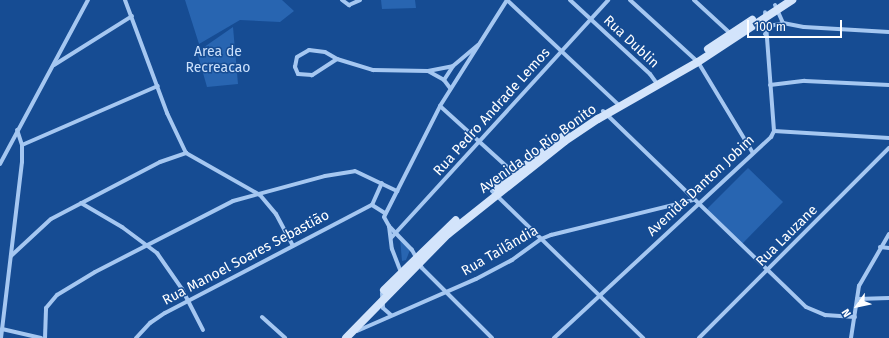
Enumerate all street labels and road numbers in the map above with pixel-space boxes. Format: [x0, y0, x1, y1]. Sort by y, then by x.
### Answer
street label: Rua Dublin [600, 12, 662, 72]
street label: Rua Pedro Andrade Lemos [430, 45, 554, 179]
street label: Avenida do Rio Bonito [476, 101, 600, 197]
street label: Avenida Danton Jobim [644, 132, 758, 240]
street label: Rua Lauzane [753, 202, 821, 270]
street label: Rua Manoel Soares Sebastião [160, 207, 332, 309]
street label: Rua Tailândia [459, 222, 541, 280]

